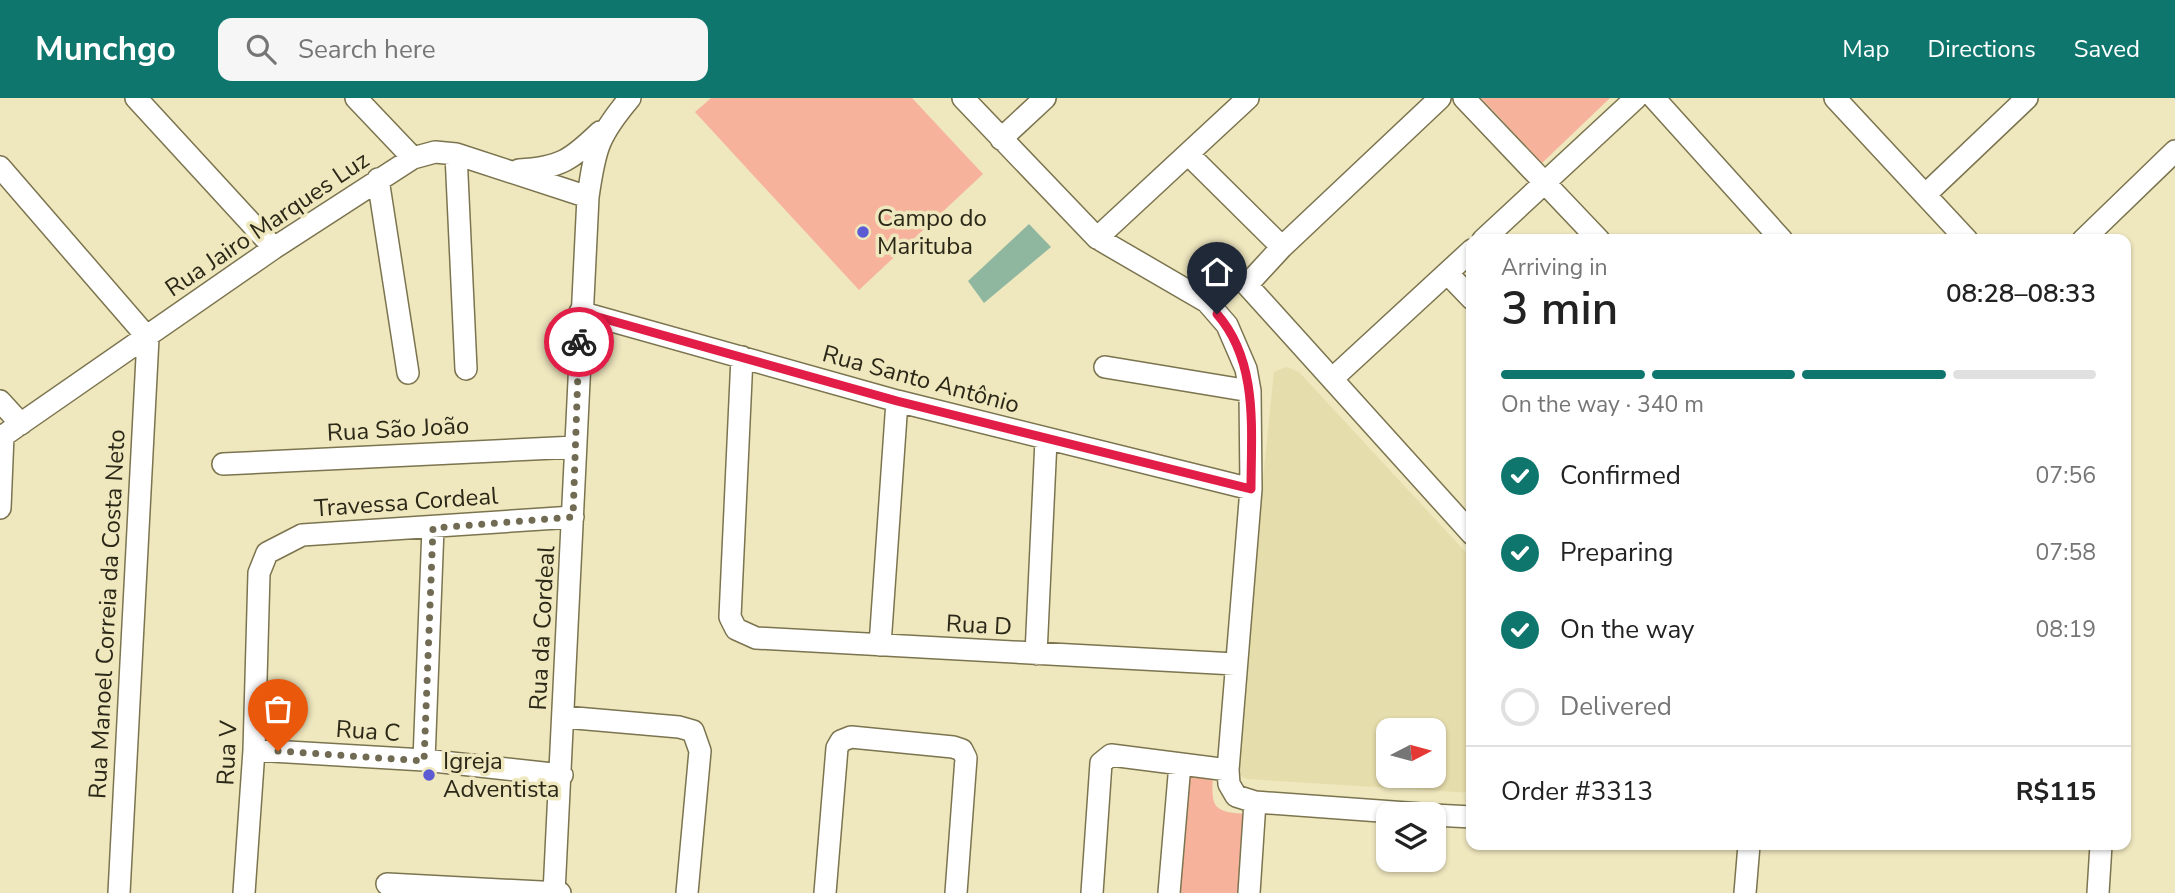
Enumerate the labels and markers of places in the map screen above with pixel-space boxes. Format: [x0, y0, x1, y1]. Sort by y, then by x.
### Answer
place label: Campo do Marituba [877, 202, 987, 262]
marker: Campo do Marituba [855, 224, 871, 240]
pin [1187, 242, 1247, 314]
pin [248, 679, 308, 751]
place label: Igreja Adventista [443, 745, 559, 805]
marker: Igreja Adventista [421, 767, 437, 783]

